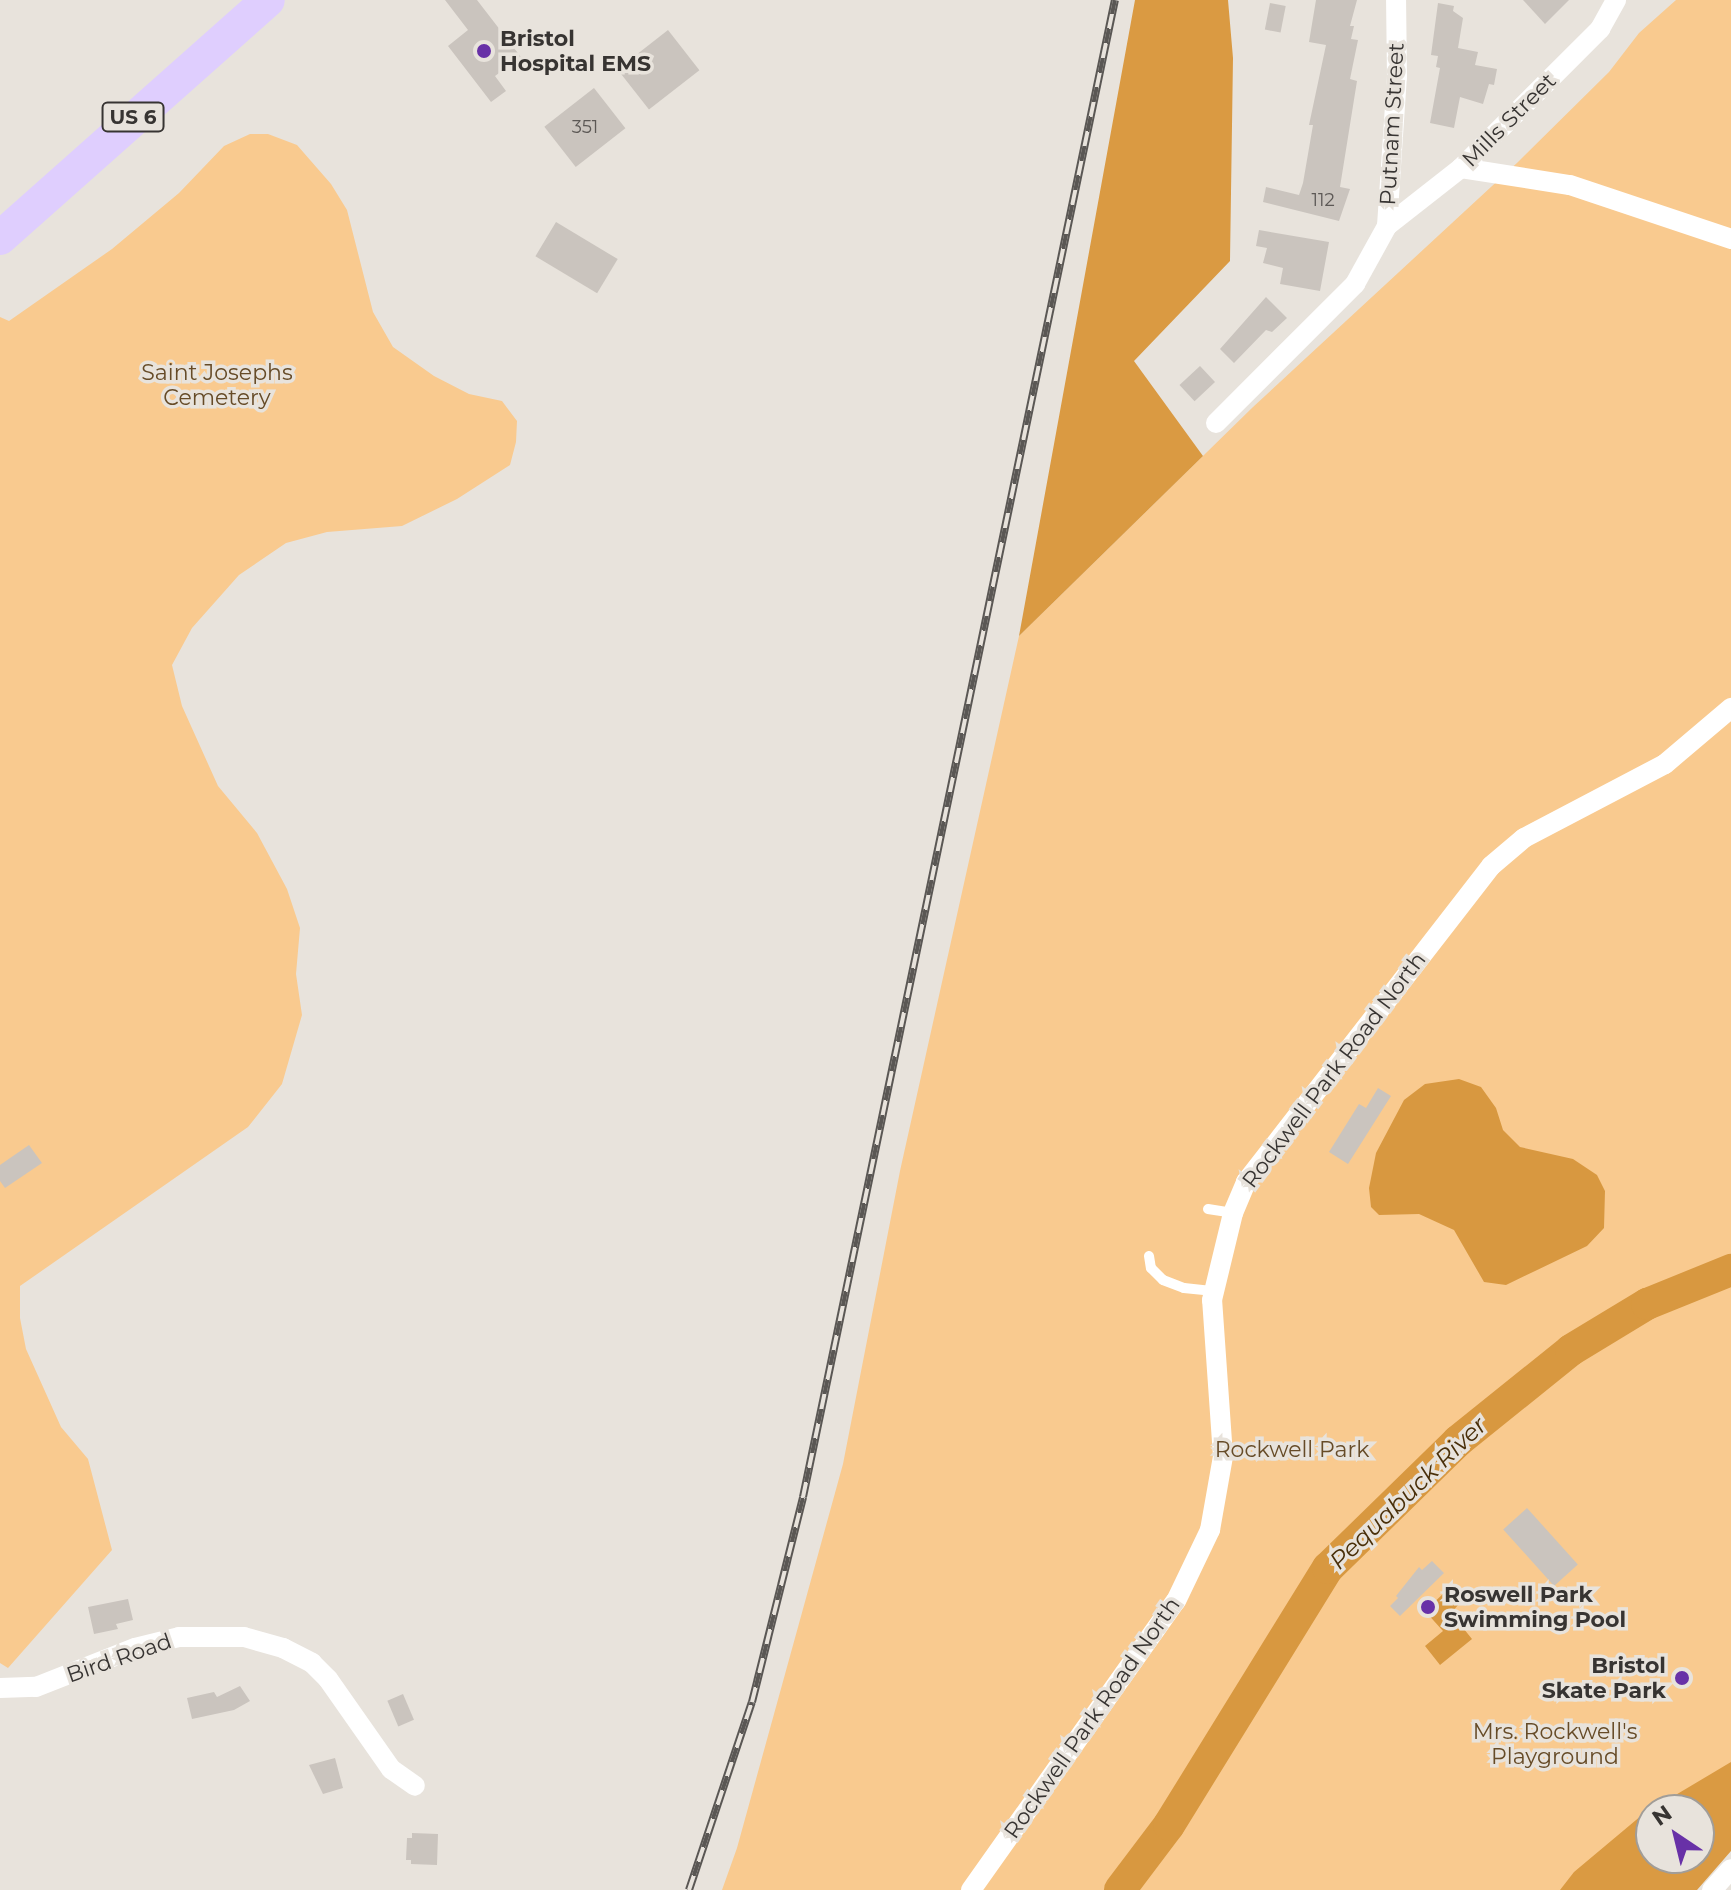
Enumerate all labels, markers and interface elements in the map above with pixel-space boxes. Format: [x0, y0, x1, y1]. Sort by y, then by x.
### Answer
place label: Bristol Hospital EMS [500, 25, 651, 76]
marker: Bristol Hospital EMS [475, 42, 493, 60]
street label: Putnam Street [1375, 42, 1409, 206]
street label: Mills Street [1457, 68, 1561, 172]
road number: US 6 [101, 101, 165, 133]
house number: 351 [572, 116, 598, 138]
house number: 112 [1311, 189, 1335, 211]
park label: Saint Josephs Cemetery [141, 359, 293, 410]
street label: Rockwell Park Road North [1237, 947, 1431, 1193]
water label: Pequabuck River [1324, 1411, 1492, 1575]
park label: Rockwell Park [1215, 1437, 1369, 1463]
place label: Roswell Park Swimming Pool [1444, 1581, 1626, 1632]
street label: Rockwell Park Road North [999, 1592, 1185, 1844]
marker: Roswell Park Swimming Pool [1419, 1598, 1437, 1616]
street label: Bird Road [63, 1628, 175, 1688]
place label: Bristol Skate Park [1542, 1652, 1666, 1704]
marker: Bristol Skate Park [1673, 1669, 1691, 1687]
park label: Mrs. Rockwell's Playground [1473, 1718, 1637, 1770]
north arrow [1635, 1794, 1715, 1874]
text: N [1647, 1799, 1677, 1832]

